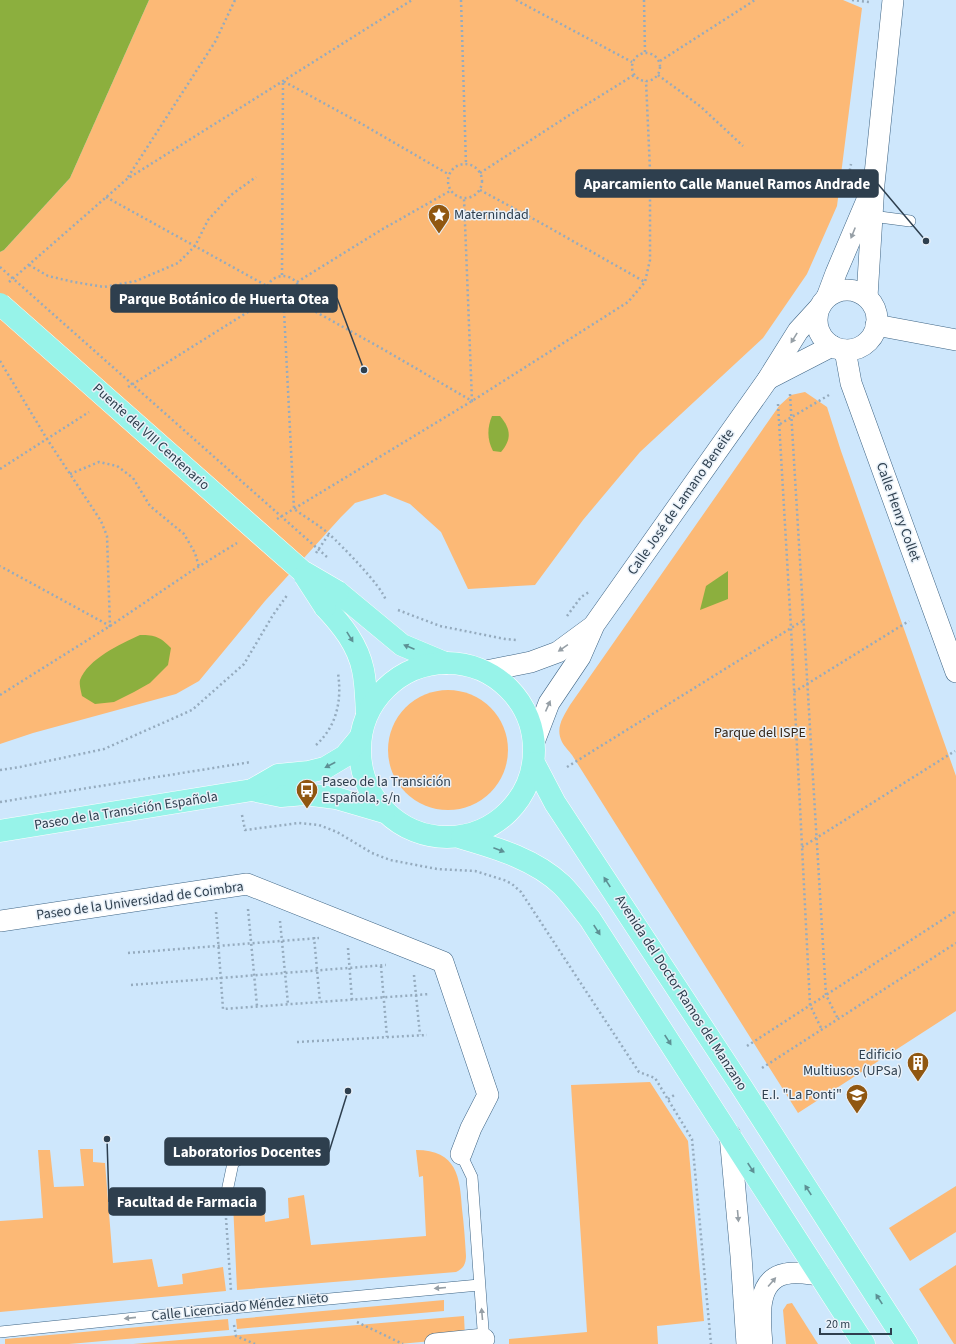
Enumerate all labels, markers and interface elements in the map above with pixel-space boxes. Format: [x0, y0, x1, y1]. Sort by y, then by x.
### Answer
callout: Aparcamiento Calle Manuel Ramos Andrade [576, 170, 878, 197]
text: Aparcamiento Calle Manuel Ramos Andrade [583, 174, 870, 195]
place icon: Maternindad [426, 202, 452, 235]
place label: Maternindad [454, 205, 529, 225]
one-way arrow [850, 228, 856, 240]
callout: Parque Botánico de Huerta Otea [111, 285, 337, 312]
text: Parque Botánico de Huerta Otea [119, 289, 329, 310]
one-way arrow [790, 332, 797, 344]
street label: Puente del VIII Centenario [88, 379, 214, 495]
street label: Calle José de Lamano Beneite [623, 425, 739, 579]
street label: Calle Henry Collet [871, 459, 925, 565]
one-way arrow [346, 631, 353, 643]
one-way arrow [402, 644, 414, 650]
one-way arrow [558, 644, 568, 652]
one-way arrow [545, 700, 551, 712]
park label: Parque del ISPE [714, 723, 806, 743]
one-way arrow [324, 761, 336, 768]
place label: Paseo de la Transición Española, s/n [322, 772, 451, 808]
bus stop icon: Paseo de la Transición Española, s/n [294, 777, 320, 810]
street label: Paseo de la Transición Española [33, 787, 219, 835]
one-way arrow [493, 847, 505, 853]
street label: Paseo de la Universidad de Coimbra [35, 877, 245, 925]
one-way arrow [603, 877, 611, 887]
street label: Avenida del Doctor Ramos del Manzano [610, 891, 752, 1095]
one-way arrow [593, 925, 601, 936]
one-way arrow [664, 1034, 671, 1045]
place label: Edificio Multiusos (UPSa) [803, 1045, 902, 1081]
building icon: Edificio Multiusos (UPSa) [905, 1050, 931, 1083]
school or university icon: E.I. "La Ponti" [844, 1082, 870, 1115]
place label: E.I. "La Ponti" [762, 1085, 842, 1105]
callout: Laboratorios Docentes [165, 1138, 329, 1165]
text: Laboratorios Docentes [173, 1142, 321, 1163]
one-way arrow [747, 1163, 755, 1173]
one-way arrow [805, 1184, 812, 1196]
callout: Facultad de Farmacia [109, 1188, 265, 1215]
text: Facultad de Farmacia [117, 1192, 257, 1213]
one-way arrow [734, 1210, 741, 1222]
one-way arrow [767, 1277, 776, 1287]
one-way arrow [434, 1285, 446, 1292]
street label: Calle Licenciado Méndez Nieto [151, 1288, 329, 1326]
one-way arrow [875, 1293, 882, 1305]
one-way arrow [478, 1308, 485, 1320]
scale bar [820, 1310, 891, 1336]
one-way arrow [124, 1315, 136, 1322]
text: 20 m [826, 1316, 850, 1333]

